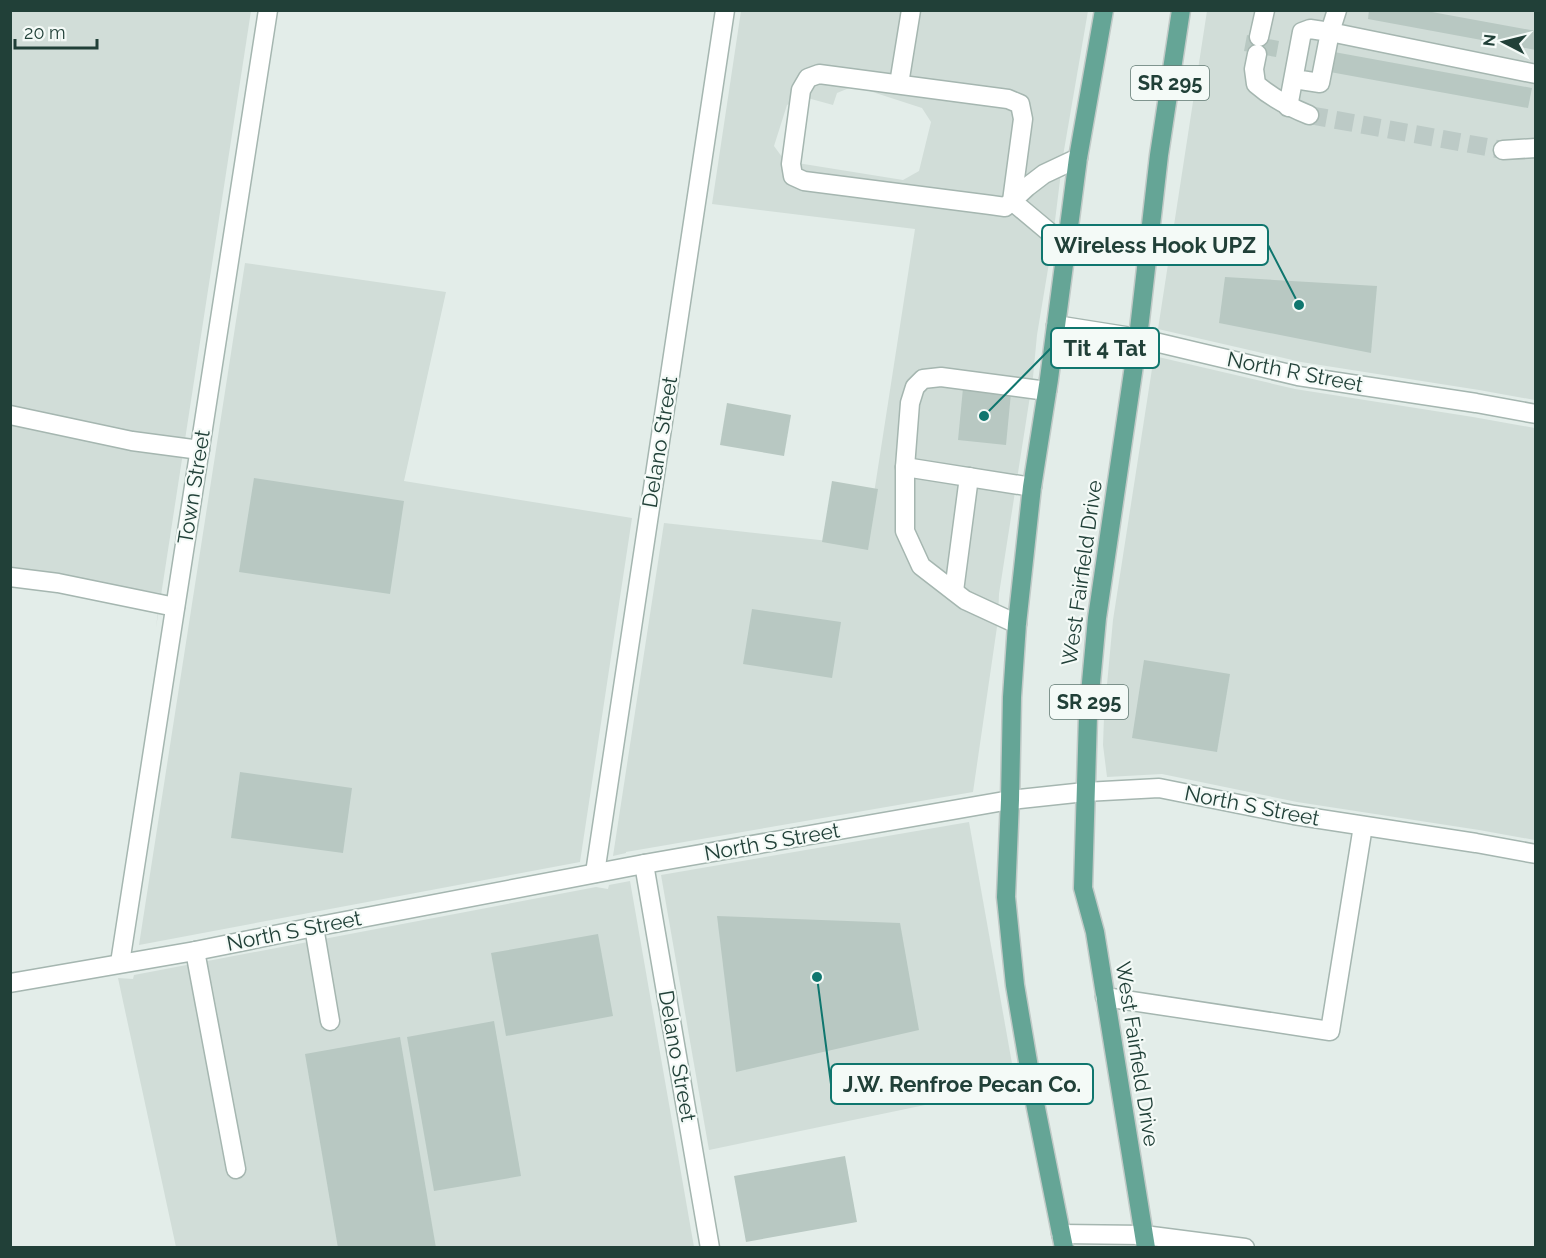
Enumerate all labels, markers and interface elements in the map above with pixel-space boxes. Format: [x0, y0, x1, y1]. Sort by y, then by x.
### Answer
scale bar [15, 12, 98, 50]
north arrow [1474, 12, 1534, 72]
text: 20 m [24, 22, 66, 43]
text: N [1479, 33, 1500, 47]
road number: SR 295 [1131, 66, 1209, 100]
callout: Wireless Hook UPZ [1042, 225, 1268, 265]
text: Wireless Hook UPZ [1054, 232, 1256, 258]
callout: Tit 4 Tat [1051, 328, 1159, 368]
text: Tit 4 Tat [1064, 335, 1147, 361]
street label: North R Street [1225, 346, 1365, 397]
street label: Delano Street [637, 374, 682, 509]
street label: Town Street [172, 428, 215, 546]
street label: West Fairfield Drive [1056, 479, 1107, 667]
road number: SR 295 [1050, 685, 1128, 719]
street label: North S Street [1183, 780, 1322, 831]
street label: North S Street [702, 817, 841, 866]
street label: North S Street [224, 905, 363, 956]
street label: West Fairfield Drive [1111, 960, 1164, 1148]
street label: Delano Street [654, 988, 701, 1123]
callout: J.W. Renfroe Pecan Co. [831, 1064, 1093, 1104]
text: J.W. Renfroe Pecan Co. [843, 1071, 1081, 1097]

